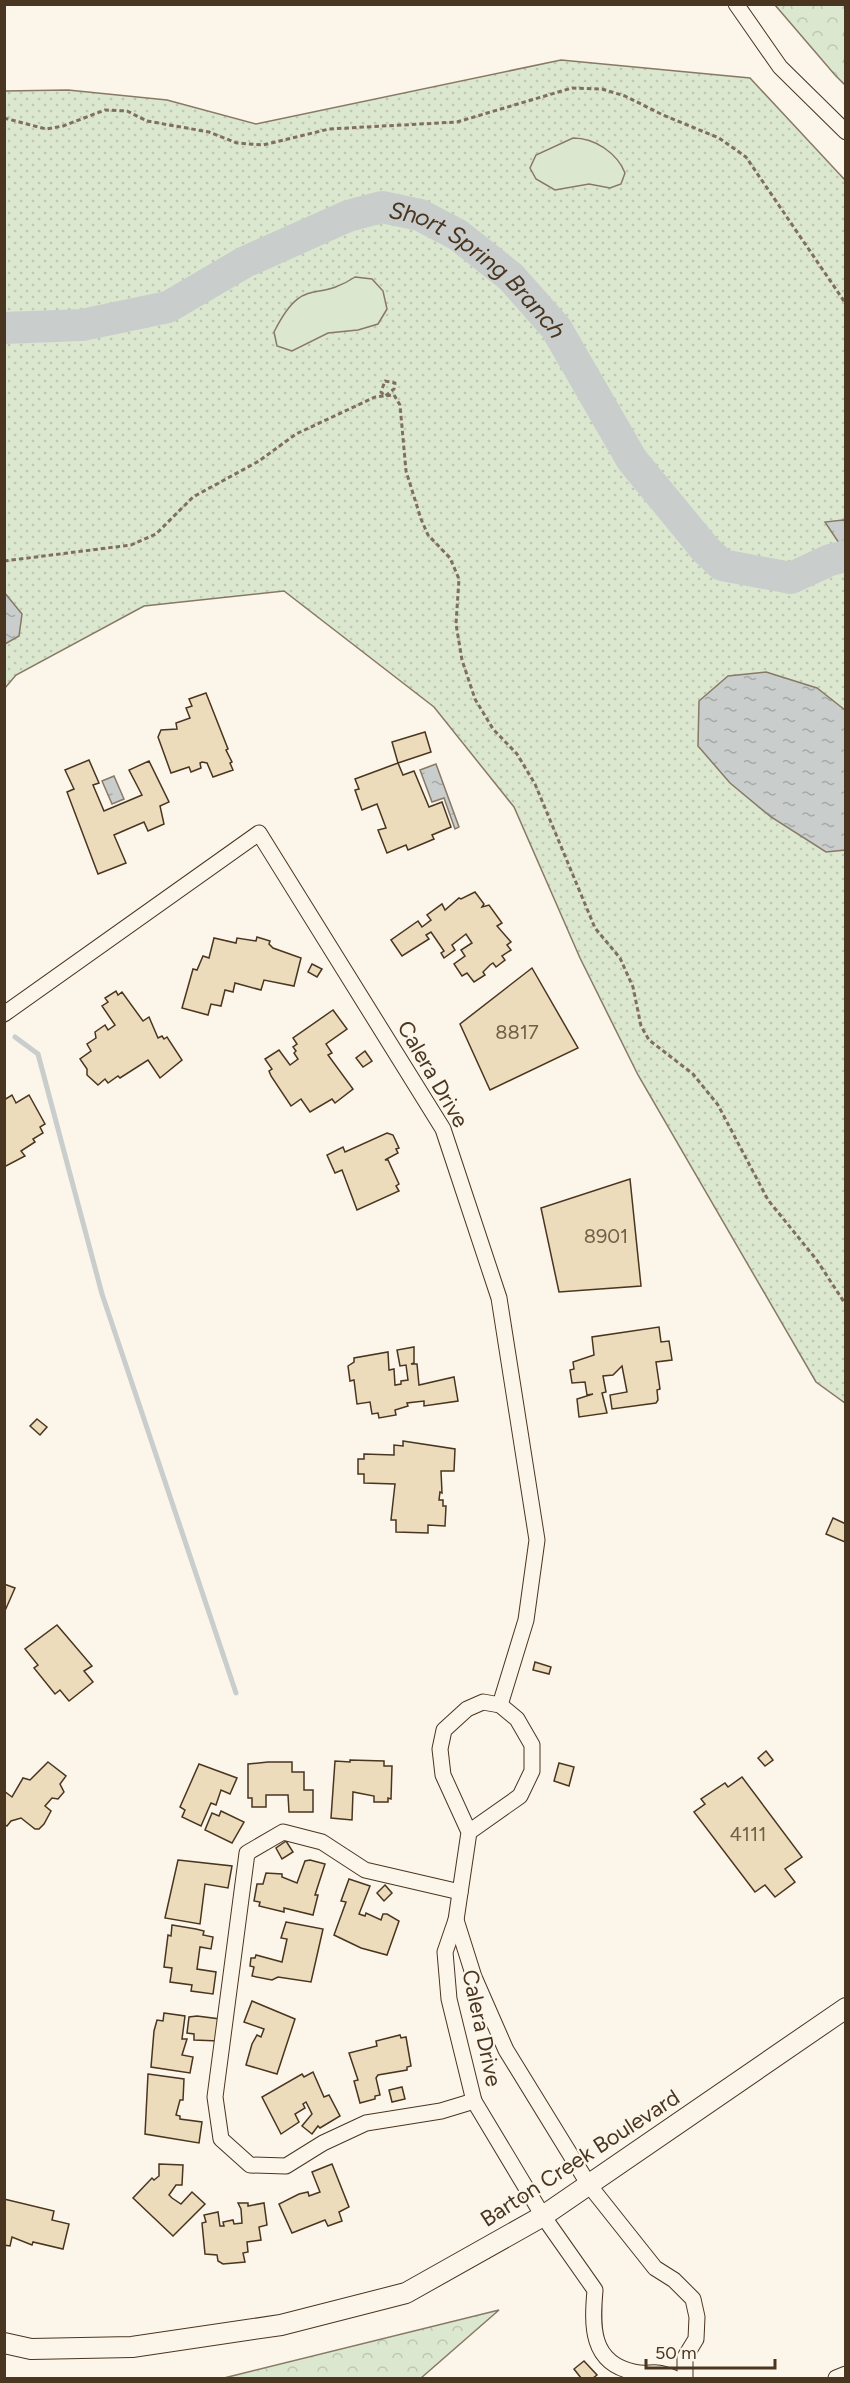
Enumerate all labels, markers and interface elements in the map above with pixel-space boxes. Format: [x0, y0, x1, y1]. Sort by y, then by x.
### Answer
water label: Short Spring Branch [387, 194, 573, 343]
street label: Calera Drive [392, 1016, 474, 1132]
house number: 8817 [495, 1020, 539, 1044]
house number: 8901 [584, 1224, 628, 1248]
house number: 4111 [729, 1822, 767, 1846]
street label: Calera Drive [456, 1967, 508, 2089]
street label: Barton Creek Boulevard [475, 2083, 685, 2233]
scale bar [646, 2332, 775, 2370]
text: 50 m [655, 2342, 697, 2364]

